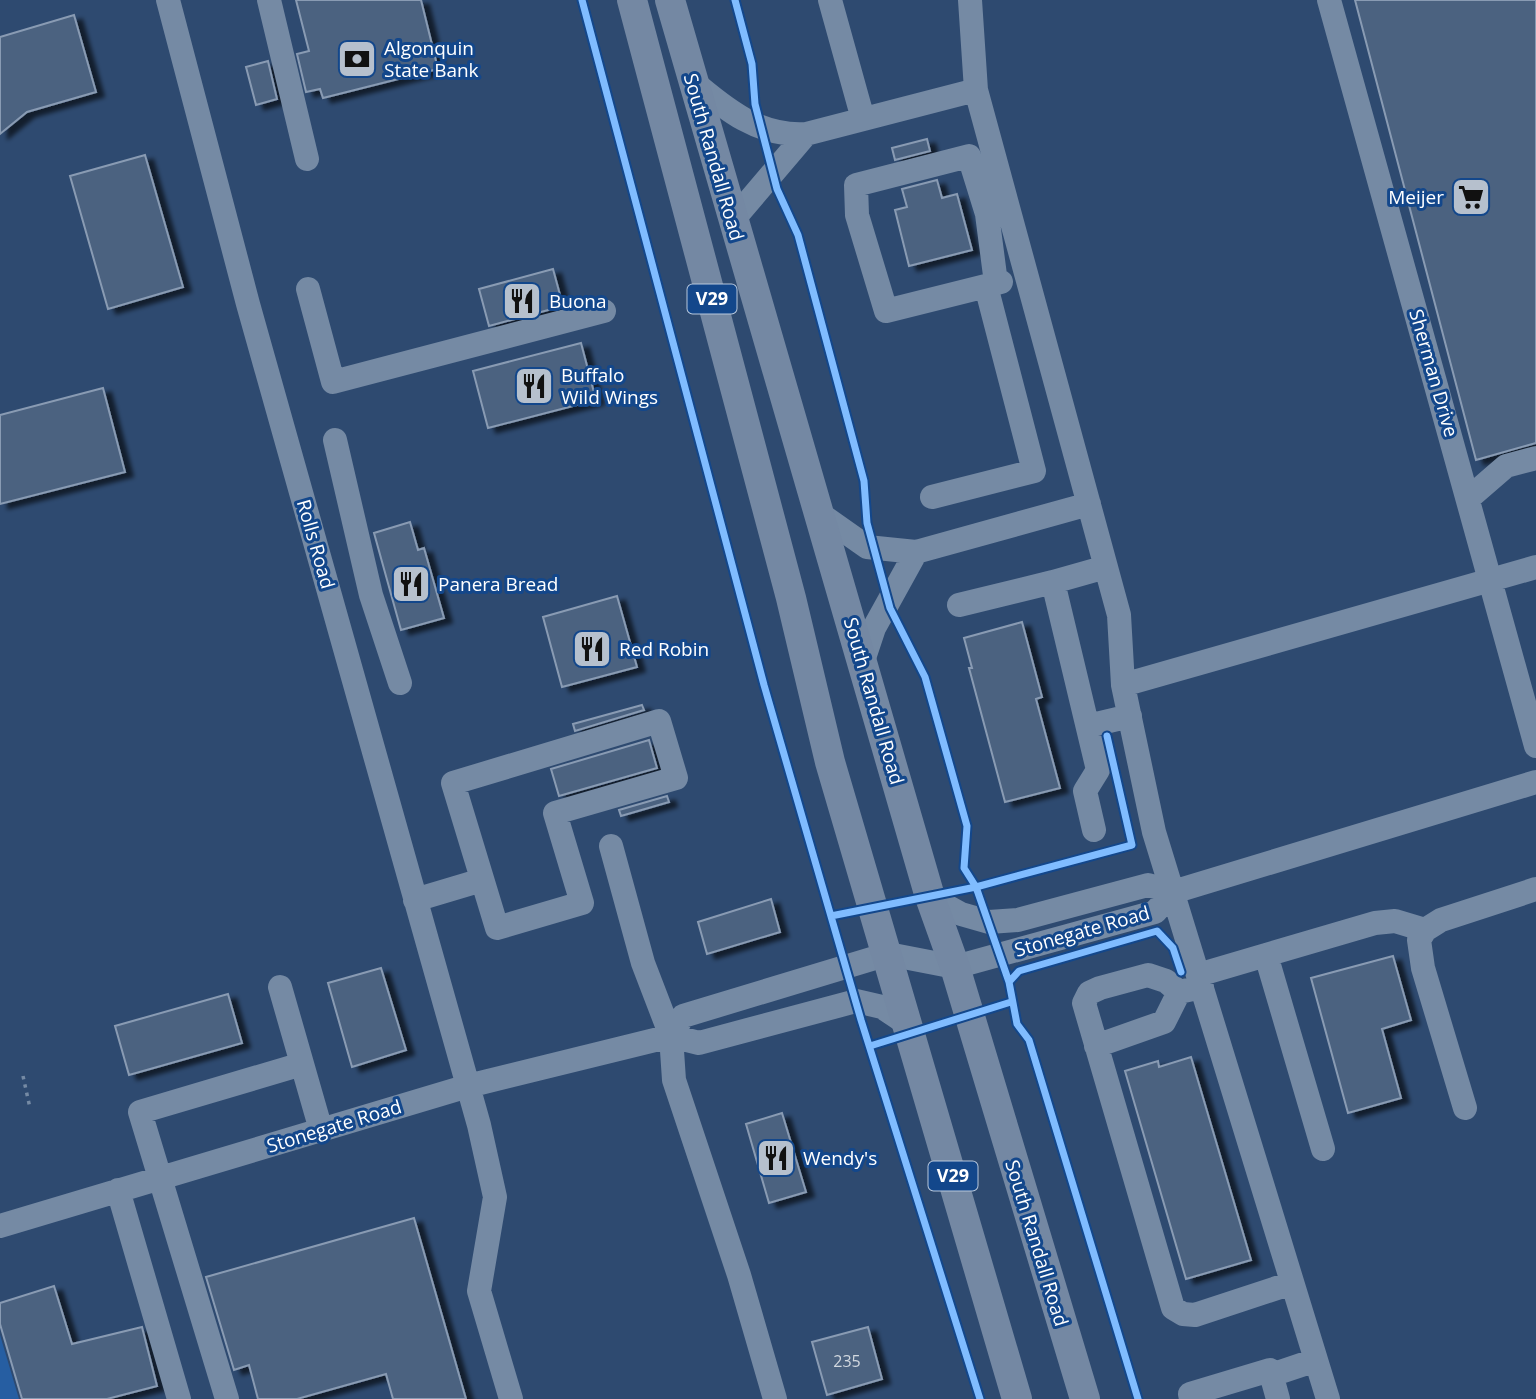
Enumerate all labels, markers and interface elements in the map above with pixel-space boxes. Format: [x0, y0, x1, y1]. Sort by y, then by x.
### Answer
place label: Algonquin State Bank [384, 35, 479, 83]
bank icon: Algonquin State Bank [336, 38, 378, 80]
street label: South Randall Road [678, 70, 750, 244]
supermarket icon: Meijer [1450, 176, 1492, 218]
place label: Meijer [1388, 184, 1444, 210]
restaurant icon: Buona [501, 280, 543, 322]
road number: V29 [688, 284, 736, 314]
place label: Buona [549, 288, 607, 314]
street label: Sherman Drive [1403, 306, 1465, 440]
place label: Buffalo Wild Wings [561, 362, 658, 410]
restaurant icon: Buffalo Wild Wings [513, 365, 555, 407]
street label: Rolls Road [291, 496, 341, 592]
restaurant icon: Panera Bread [390, 563, 432, 605]
place label: Panera Bread [438, 571, 558, 597]
street label: South Randall Road [838, 614, 910, 788]
restaurant icon: Red Robin [571, 628, 613, 670]
place label: Red Robin [619, 636, 709, 662]
street label: Stonegate Road [1011, 899, 1153, 963]
street label: Stonegate Road [263, 1093, 405, 1159]
restaurant icon: Wendy's [755, 1137, 797, 1179]
place label: Wendy's [803, 1145, 877, 1171]
street label: South Randall Road [999, 1157, 1075, 1329]
road number: V29 [928, 1162, 978, 1190]
house number: 235 [833, 1350, 861, 1372]

